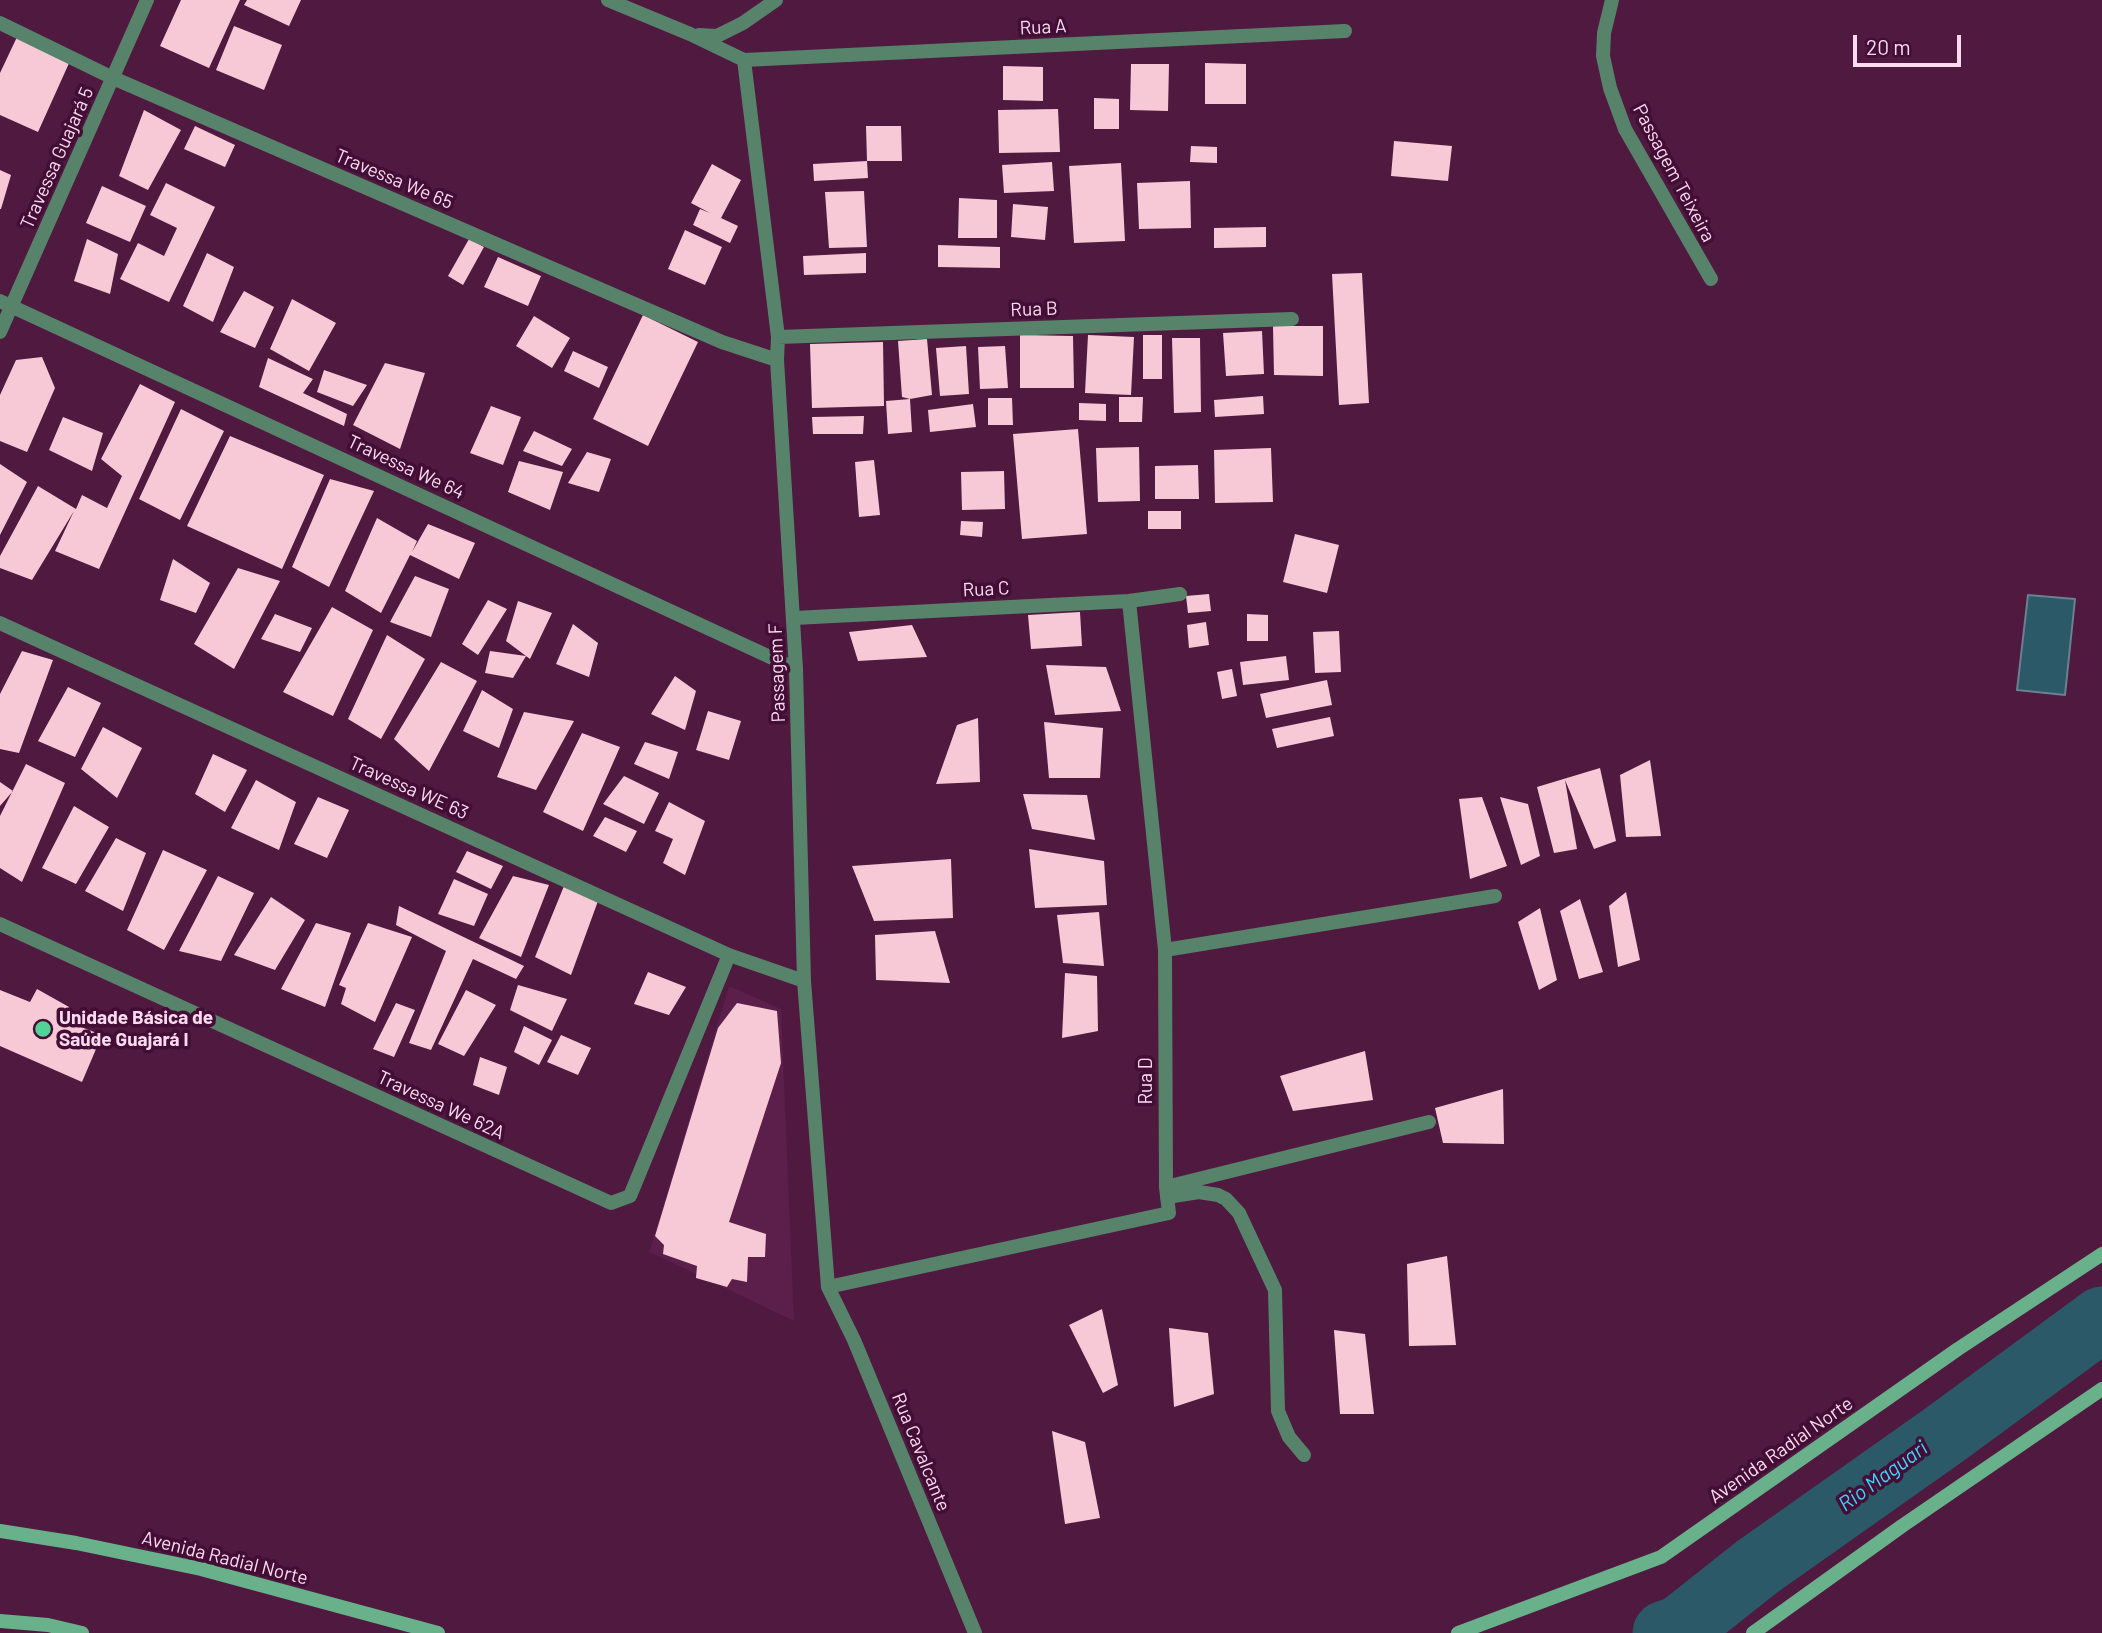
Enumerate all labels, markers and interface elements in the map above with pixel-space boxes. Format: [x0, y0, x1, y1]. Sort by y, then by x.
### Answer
street label: Rua A [1019, 14, 1067, 40]
scale bar [1857, 21, 1966, 65]
text: 20 m [1866, 34, 1911, 59]
street label: Travessa Guajará 5 [16, 84, 98, 232]
street label: Passagem Teixeira [1628, 100, 1720, 246]
street label: Travessa We 65 [332, 144, 456, 214]
street label: Rua B [1010, 297, 1058, 321]
street label: Travessa We 64 [344, 430, 468, 504]
street label: Rua C [962, 576, 1010, 602]
street label: Passagem F [764, 623, 790, 723]
street label: Travessa WE 63 [346, 752, 472, 824]
place label: Unidade Básica de Saúde Guajará I [59, 1007, 213, 1051]
marker: Unidade Básica de Saúde Guajará I [33, 1019, 53, 1039]
street label: Rua D [1135, 1057, 1157, 1105]
street label: Travessa We 62A [374, 1066, 508, 1144]
street label: Rua Cavalcante [887, 1389, 955, 1515]
street label: Avenida Radial Norte [1705, 1392, 1857, 1508]
water label: Rio Maguari [1833, 1435, 1933, 1517]
street label: Avenida Radial Norte [140, 1526, 310, 1590]

